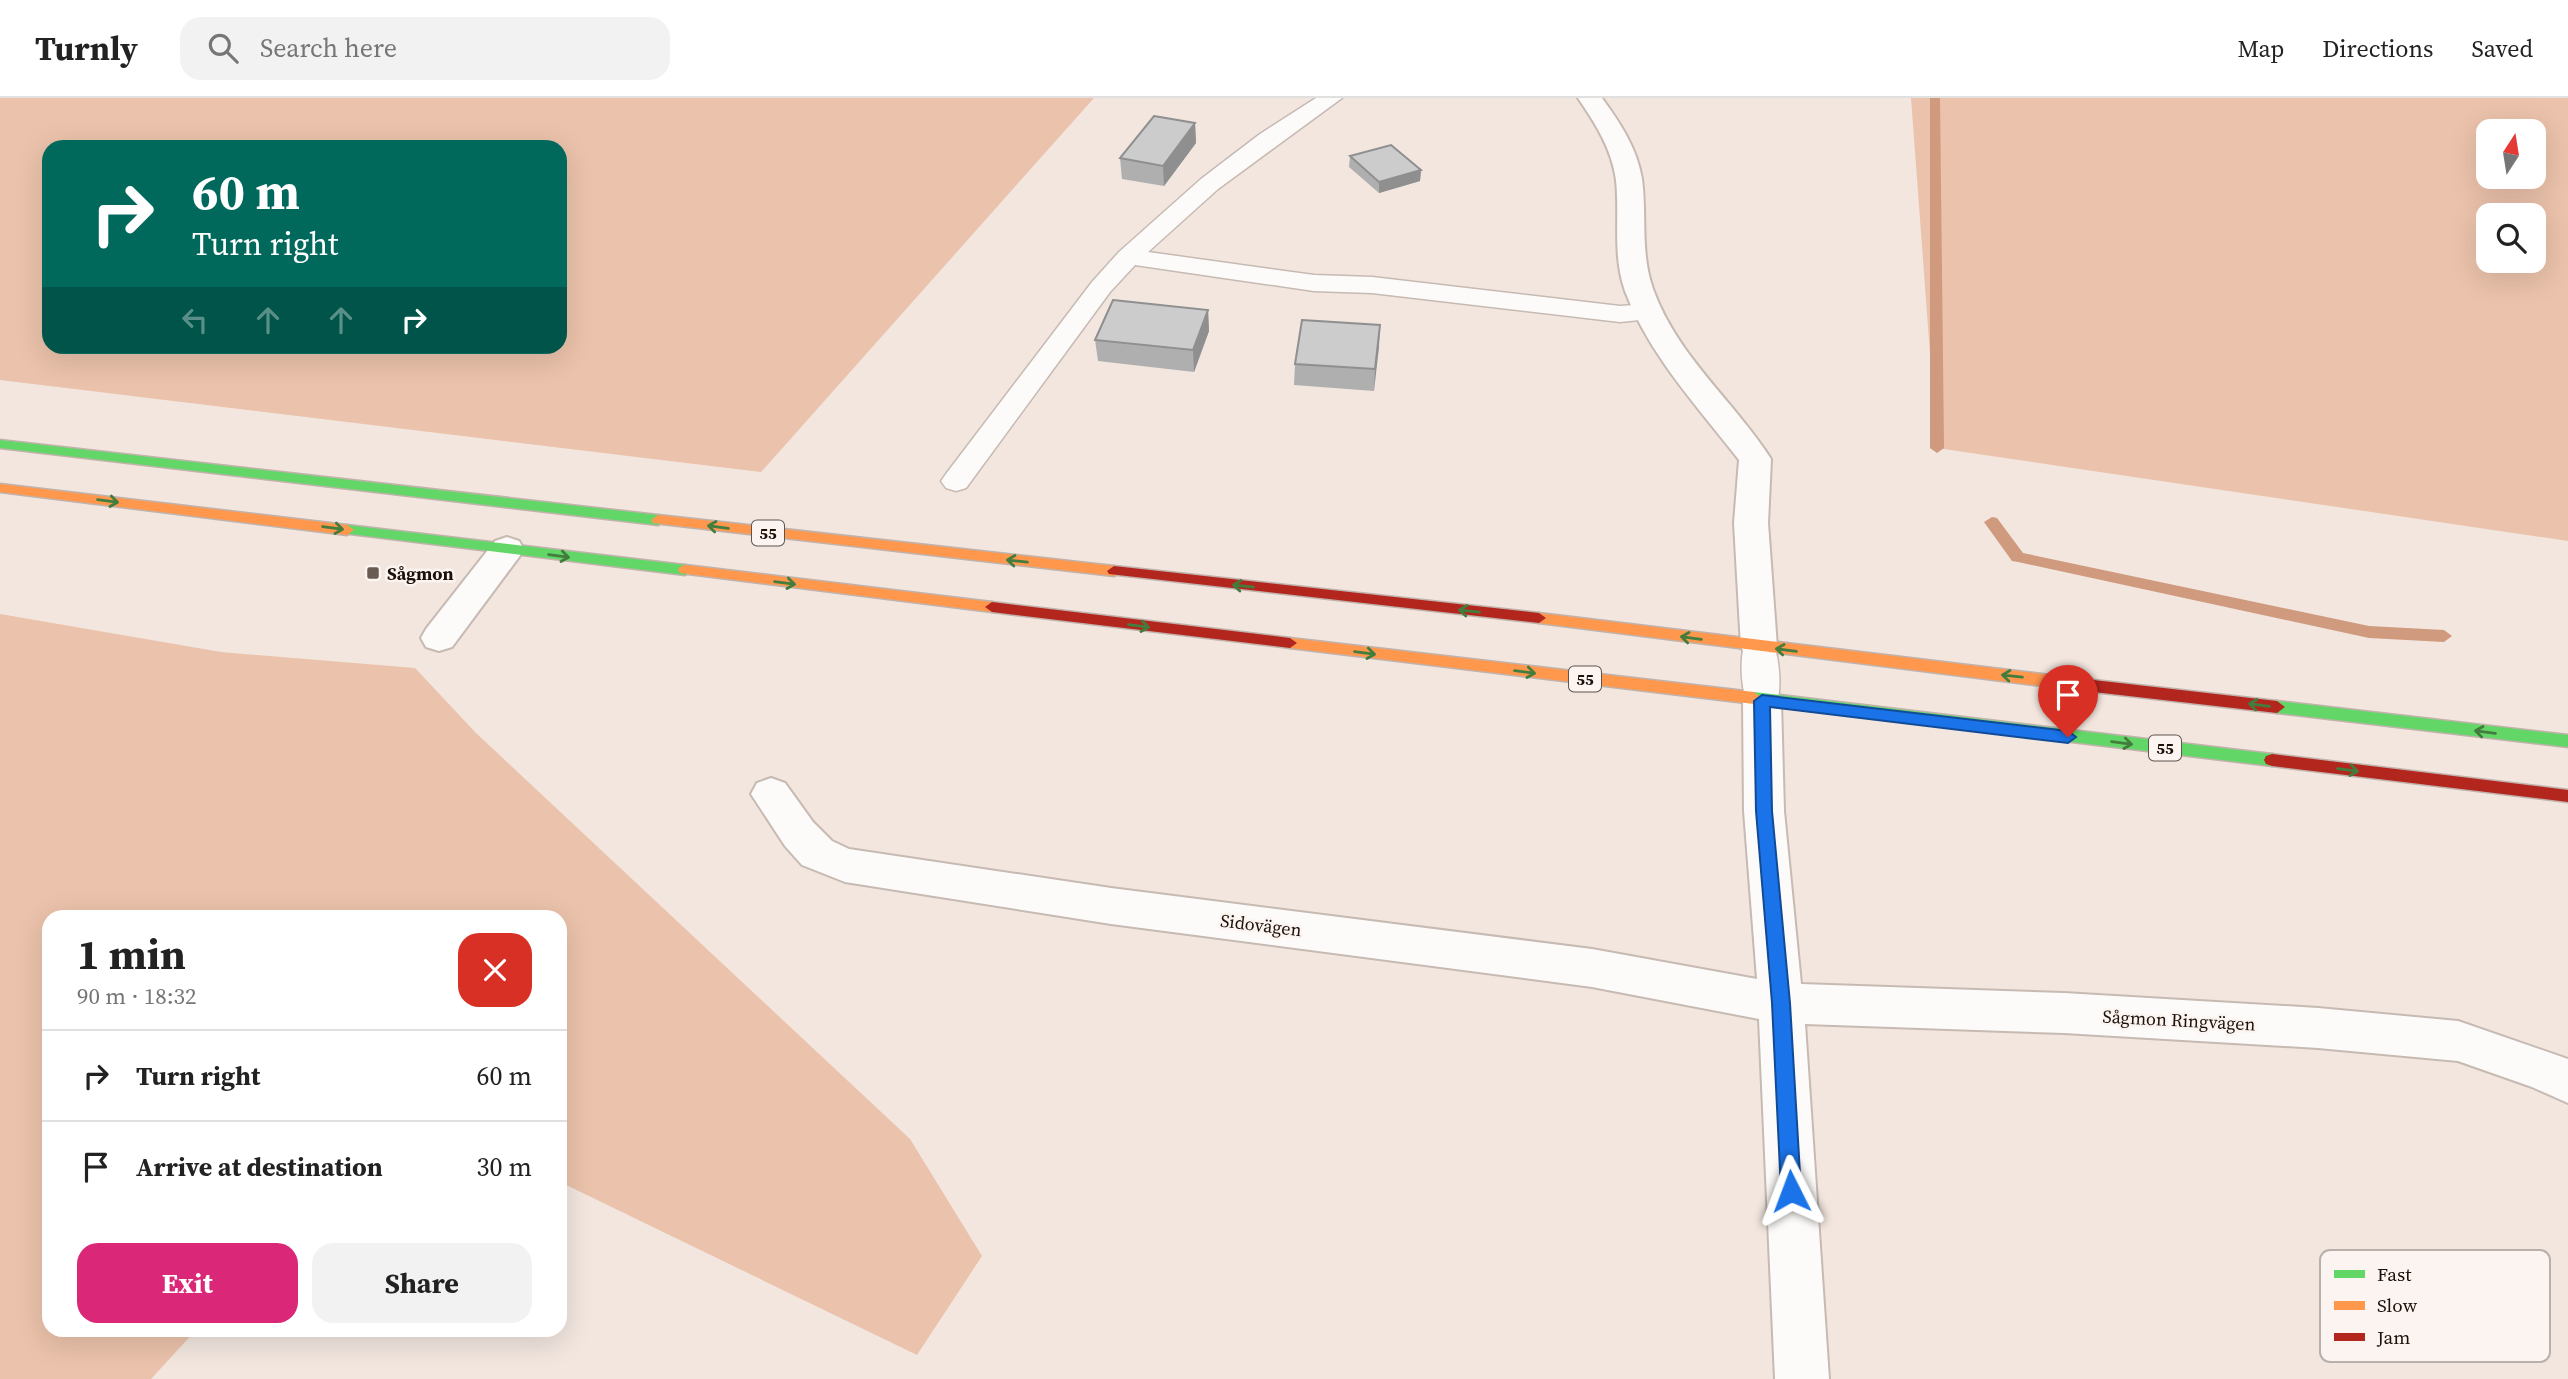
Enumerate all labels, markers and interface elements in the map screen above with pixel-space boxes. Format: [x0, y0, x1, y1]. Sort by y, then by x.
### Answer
search box [180, 17, 670, 80]
text: Turnly [35, 26, 138, 71]
icon: search [204, 29, 242, 67]
text: Search here [260, 30, 397, 66]
text: Map [2237, 32, 2284, 65]
text: Directions [2322, 32, 2433, 65]
text: Saved [2471, 32, 2533, 65]
north arrow [2476, 119, 2546, 189]
map controls [2476, 119, 2546, 273]
text: 60 m [192, 158, 300, 225]
icon: right [77, 168, 168, 259]
button: search [2476, 203, 2546, 273]
text: Turn right [192, 222, 338, 266]
icon: left [176, 301, 214, 339]
icon: ahead [249, 301, 287, 339]
icon: ahead [322, 301, 360, 339]
icon: right [395, 301, 433, 339]
one-way arrow [96, 494, 118, 507]
one-way arrow [707, 520, 730, 533]
road number: 55 [752, 520, 784, 546]
one-way arrow [322, 522, 344, 535]
one-way arrow [547, 549, 570, 562]
one-way arrow [1006, 554, 1029, 567]
place label: Sågmon [387, 561, 454, 586]
marker: Sågmon [365, 565, 381, 581]
one-way arrow [773, 576, 796, 589]
one-way arrow [1232, 579, 1255, 592]
one-way arrow [1458, 604, 1481, 617]
one-way arrow [1127, 619, 1150, 632]
one-way arrow [1680, 631, 1703, 644]
one-way arrow [1775, 643, 1798, 656]
one-way arrow [1353, 646, 1376, 659]
pin [2038, 665, 2098, 737]
one-way arrow [1513, 666, 1536, 679]
road number: 55 [1569, 666, 1601, 692]
one-way arrow [2001, 670, 2023, 683]
icon: arrive [2049, 676, 2087, 714]
one-way arrow [2248, 699, 2271, 712]
one-way arrow [2474, 725, 2497, 738]
road number: 55 [2149, 736, 2181, 761]
one-way arrow [2110, 737, 2133, 750]
one-way arrow [2336, 763, 2359, 776]
street label: Sidovägen [1219, 908, 1303, 942]
text: 1 min [77, 925, 186, 983]
button: close [458, 933, 532, 1007]
text: 90 m · 18:32 [77, 980, 197, 1012]
street label: Sågmon Ringvägen [2102, 1004, 2256, 1036]
icon: right [77, 1057, 115, 1095]
text: Turn right [136, 1058, 260, 1094]
text: 60 m [477, 1058, 532, 1094]
icon: arrive [77, 1148, 115, 1186]
text: Arrive at destination [136, 1149, 383, 1185]
text: 30 m [477, 1149, 532, 1185]
position arrow [1754, 1154, 1828, 1228]
button: Exit [77, 1243, 298, 1323]
button: Share [312, 1243, 532, 1323]
legend [2320, 1250, 2550, 1362]
text: Fast [2377, 1261, 2412, 1287]
text: Slow [2377, 1292, 2418, 1318]
text: Jam [2376, 1324, 2410, 1350]

